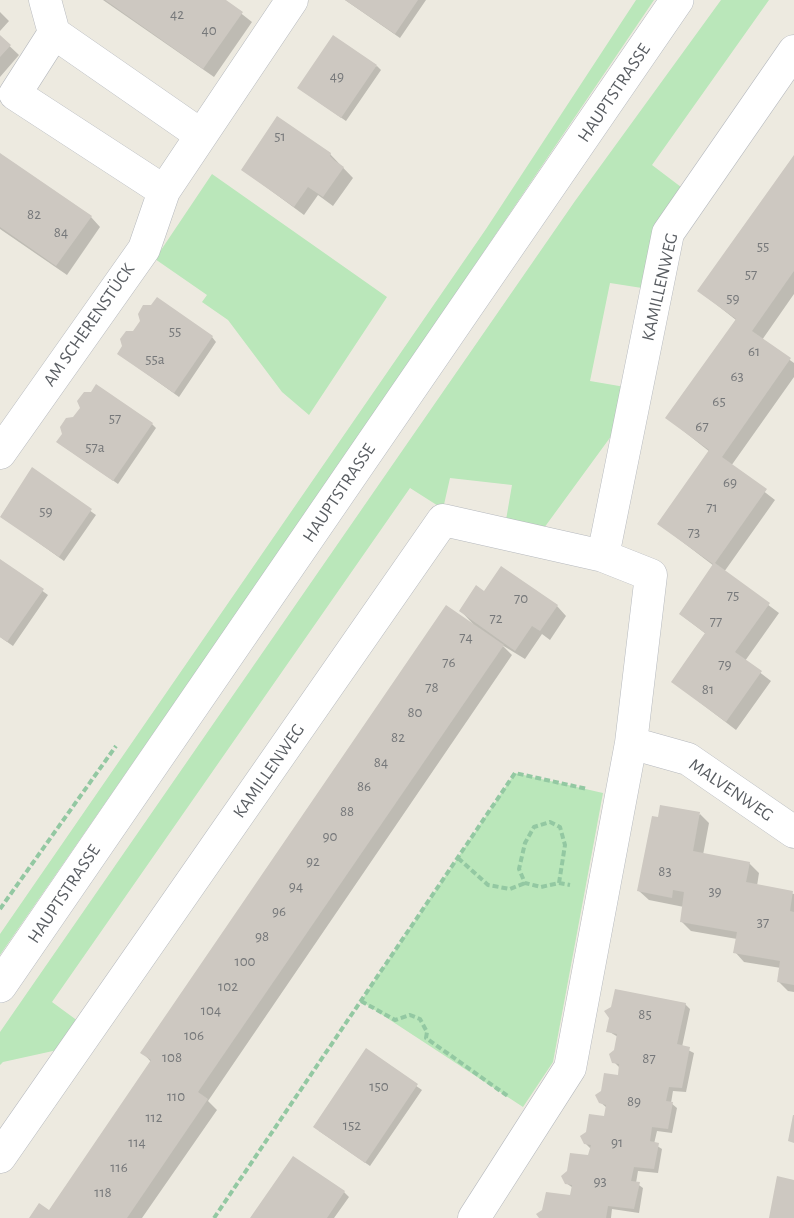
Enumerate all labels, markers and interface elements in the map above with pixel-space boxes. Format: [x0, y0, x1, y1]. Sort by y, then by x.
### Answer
house number: 42 [170, 5, 184, 23]
house number: 40 [201, 21, 217, 39]
street label: HAUPTSTRASSE [573, 39, 655, 147]
house number: 49 [330, 67, 344, 85]
house number: 51 [274, 127, 286, 145]
house number: 82 [27, 205, 41, 223]
house number: 84 [54, 223, 68, 241]
street label: KAMILLENWEG [637, 231, 683, 343]
house number: 55 [757, 237, 769, 255]
street label: AM SCHERENSTÜCK [39, 259, 139, 391]
house number: 57 [745, 265, 757, 283]
house number: 59 [726, 289, 740, 307]
house number: 55 [169, 322, 181, 340]
house number: 61 [748, 342, 760, 360]
house number: 55a [145, 350, 165, 368]
house number: 63 [730, 367, 744, 385]
house number: 65 [712, 392, 726, 410]
house number: 57 [109, 409, 121, 427]
house number: 67 [695, 417, 709, 435]
house number: 57a [85, 438, 105, 456]
street label: HAUPTSTRASSE [298, 439, 380, 547]
house number: 69 [723, 473, 737, 491]
house number: 71 [706, 498, 718, 516]
house number: 59 [39, 502, 53, 520]
house number: 73 [688, 523, 700, 541]
house number: 75 [727, 586, 739, 604]
house number: 70 [514, 589, 528, 607]
house number: 72 [489, 609, 503, 627]
house number: 77 [710, 612, 722, 630]
house number: 74 [459, 628, 473, 646]
house number: 76 [442, 653, 456, 671]
house number: 79 [718, 655, 732, 673]
house number: 78 [425, 678, 439, 696]
house number: 81 [702, 680, 714, 698]
house number: 80 [407, 703, 423, 721]
street label: KAMILLENWEG [229, 720, 309, 822]
house number: 82 [391, 728, 405, 746]
house number: 84 [374, 753, 388, 771]
street label: MALVENWEG [685, 754, 777, 826]
house number: 86 [357, 777, 371, 795]
house number: 88 [340, 802, 354, 820]
house number: 90 [323, 827, 337, 845]
street label: HAUPTSTRASSE [23, 840, 105, 948]
house number: 92 [306, 852, 320, 870]
house number: 83 [658, 862, 672, 880]
house number: 94 [289, 877, 303, 895]
house number: 39 [708, 882, 722, 900]
house number: 96 [272, 902, 286, 920]
house number: 37 [757, 913, 769, 931]
house number: 98 [255, 927, 269, 945]
house number: 100 [235, 952, 255, 970]
house number: 102 [218, 977, 238, 995]
house number: 104 [201, 1001, 221, 1019]
house number: 85 [638, 1005, 652, 1023]
house number: 106 [184, 1026, 204, 1044]
house number: 108 [162, 1048, 182, 1066]
house number: 87 [642, 1049, 656, 1067]
house number: 150 [369, 1077, 389, 1095]
house number: 110 [167, 1087, 185, 1105]
house number: 89 [627, 1092, 641, 1110]
house number: 112 [145, 1108, 163, 1126]
house number: 152 [343, 1116, 361, 1134]
house number: 114 [128, 1133, 146, 1151]
house number: 91 [611, 1133, 623, 1151]
house number: 116 [110, 1158, 128, 1176]
house number: 93 [593, 1172, 607, 1190]
house number: 118 [94, 1183, 112, 1201]

